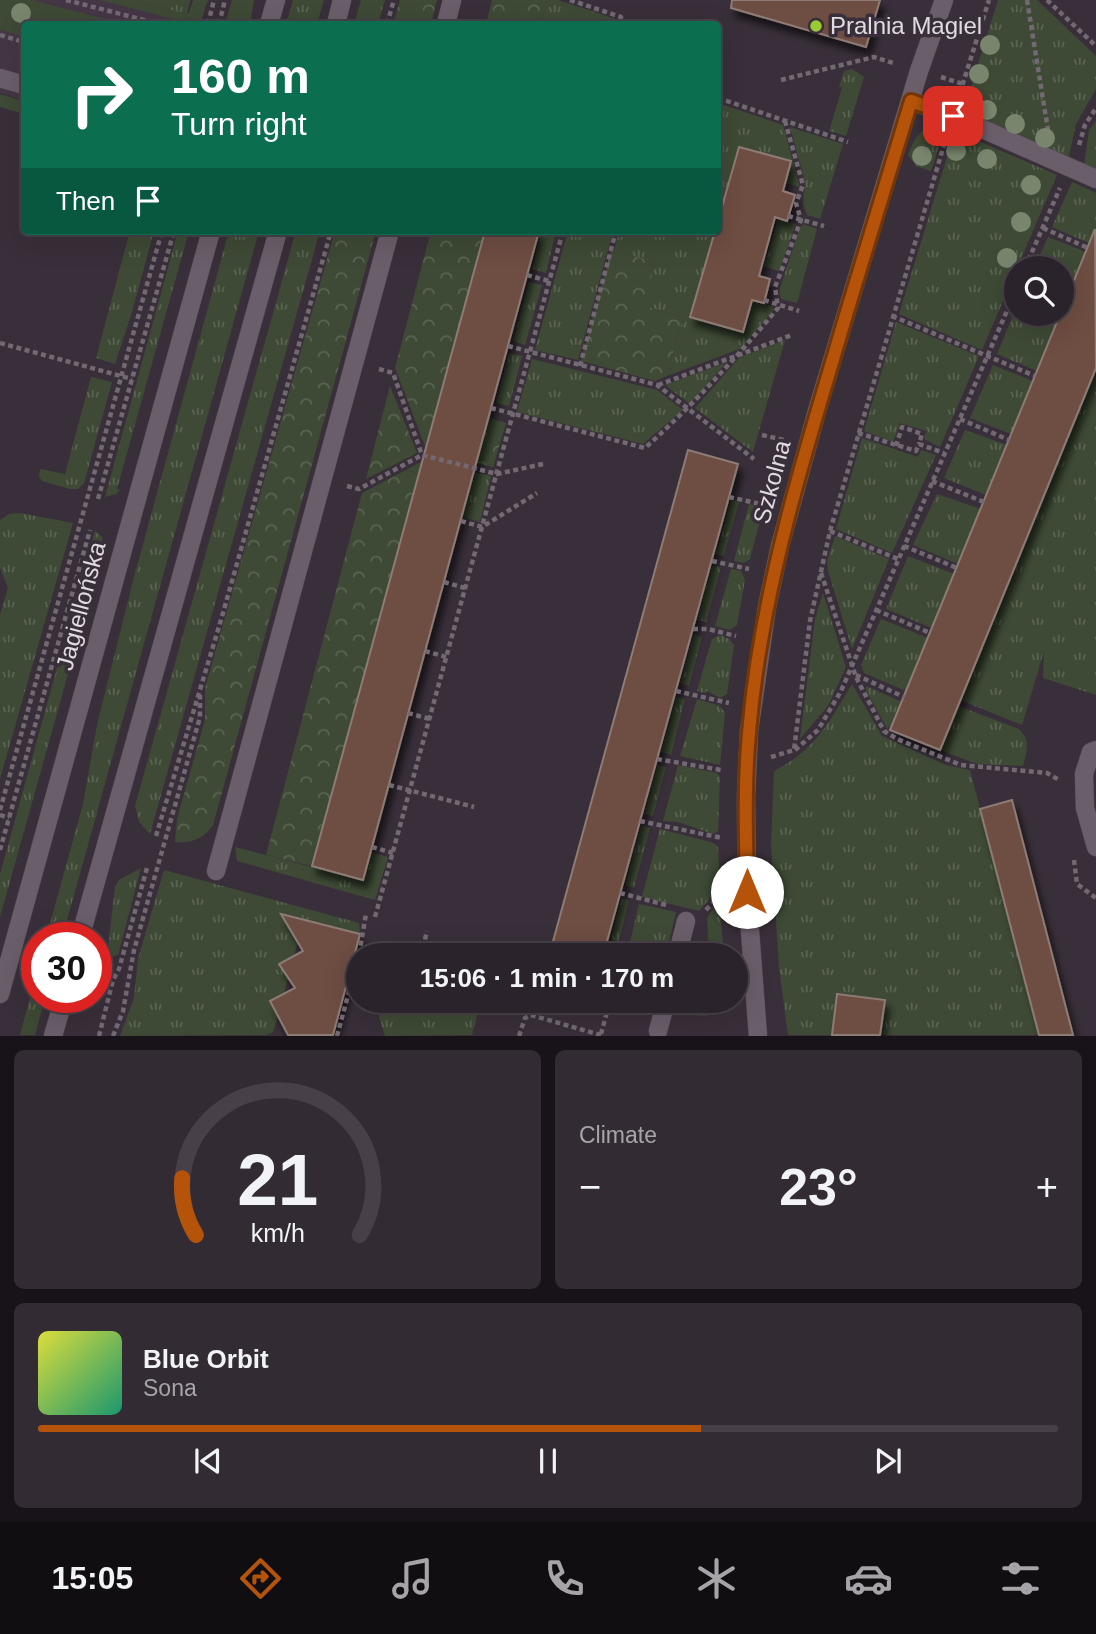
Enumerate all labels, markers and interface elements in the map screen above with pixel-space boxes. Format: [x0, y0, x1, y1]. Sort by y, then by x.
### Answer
place label: Pralnia Magiel [830, 12, 982, 39]
marker: Pralnia Magiel [808, 18, 824, 34]
icon: right [56, 49, 147, 140]
text: 160 m [171, 49, 310, 103]
pin [923, 86, 983, 146]
icon: arrive [934, 97, 972, 135]
text: Turn right [171, 106, 307, 142]
icon: arrive [129, 182, 167, 220]
text: Then [56, 186, 115, 216]
map controls [1004, 256, 1074, 326]
button: search [1004, 256, 1074, 326]
street label: Szkolna [747, 437, 796, 527]
street label: Jagiellońska [50, 538, 111, 673]
position arrow [710, 855, 784, 929]
speed limit sign: 30 [21, 922, 112, 1013]
text: 15:06 · 1 min · 170 m [420, 963, 674, 993]
text: Climate [579, 1122, 657, 1148]
text: 21 [237, 1140, 318, 1221]
text: 23° [779, 1158, 858, 1216]
text: − [579, 1166, 601, 1208]
text: + [1036, 1166, 1058, 1208]
text: km/h [250, 1219, 305, 1247]
text: Blue Orbit [143, 1344, 269, 1374]
text: Sona [143, 1375, 197, 1401]
icon: previous [189, 1442, 227, 1480]
icon: pause [529, 1442, 567, 1480]
icon: next [869, 1442, 907, 1480]
icon: directions [236, 1554, 285, 1603]
icon: music [388, 1554, 437, 1603]
icon: phone [540, 1554, 589, 1603]
icon: climate [692, 1554, 741, 1603]
icon: car [844, 1554, 893, 1603]
icon: filters [996, 1554, 1045, 1603]
text: 15:05 [51, 1560, 133, 1596]

